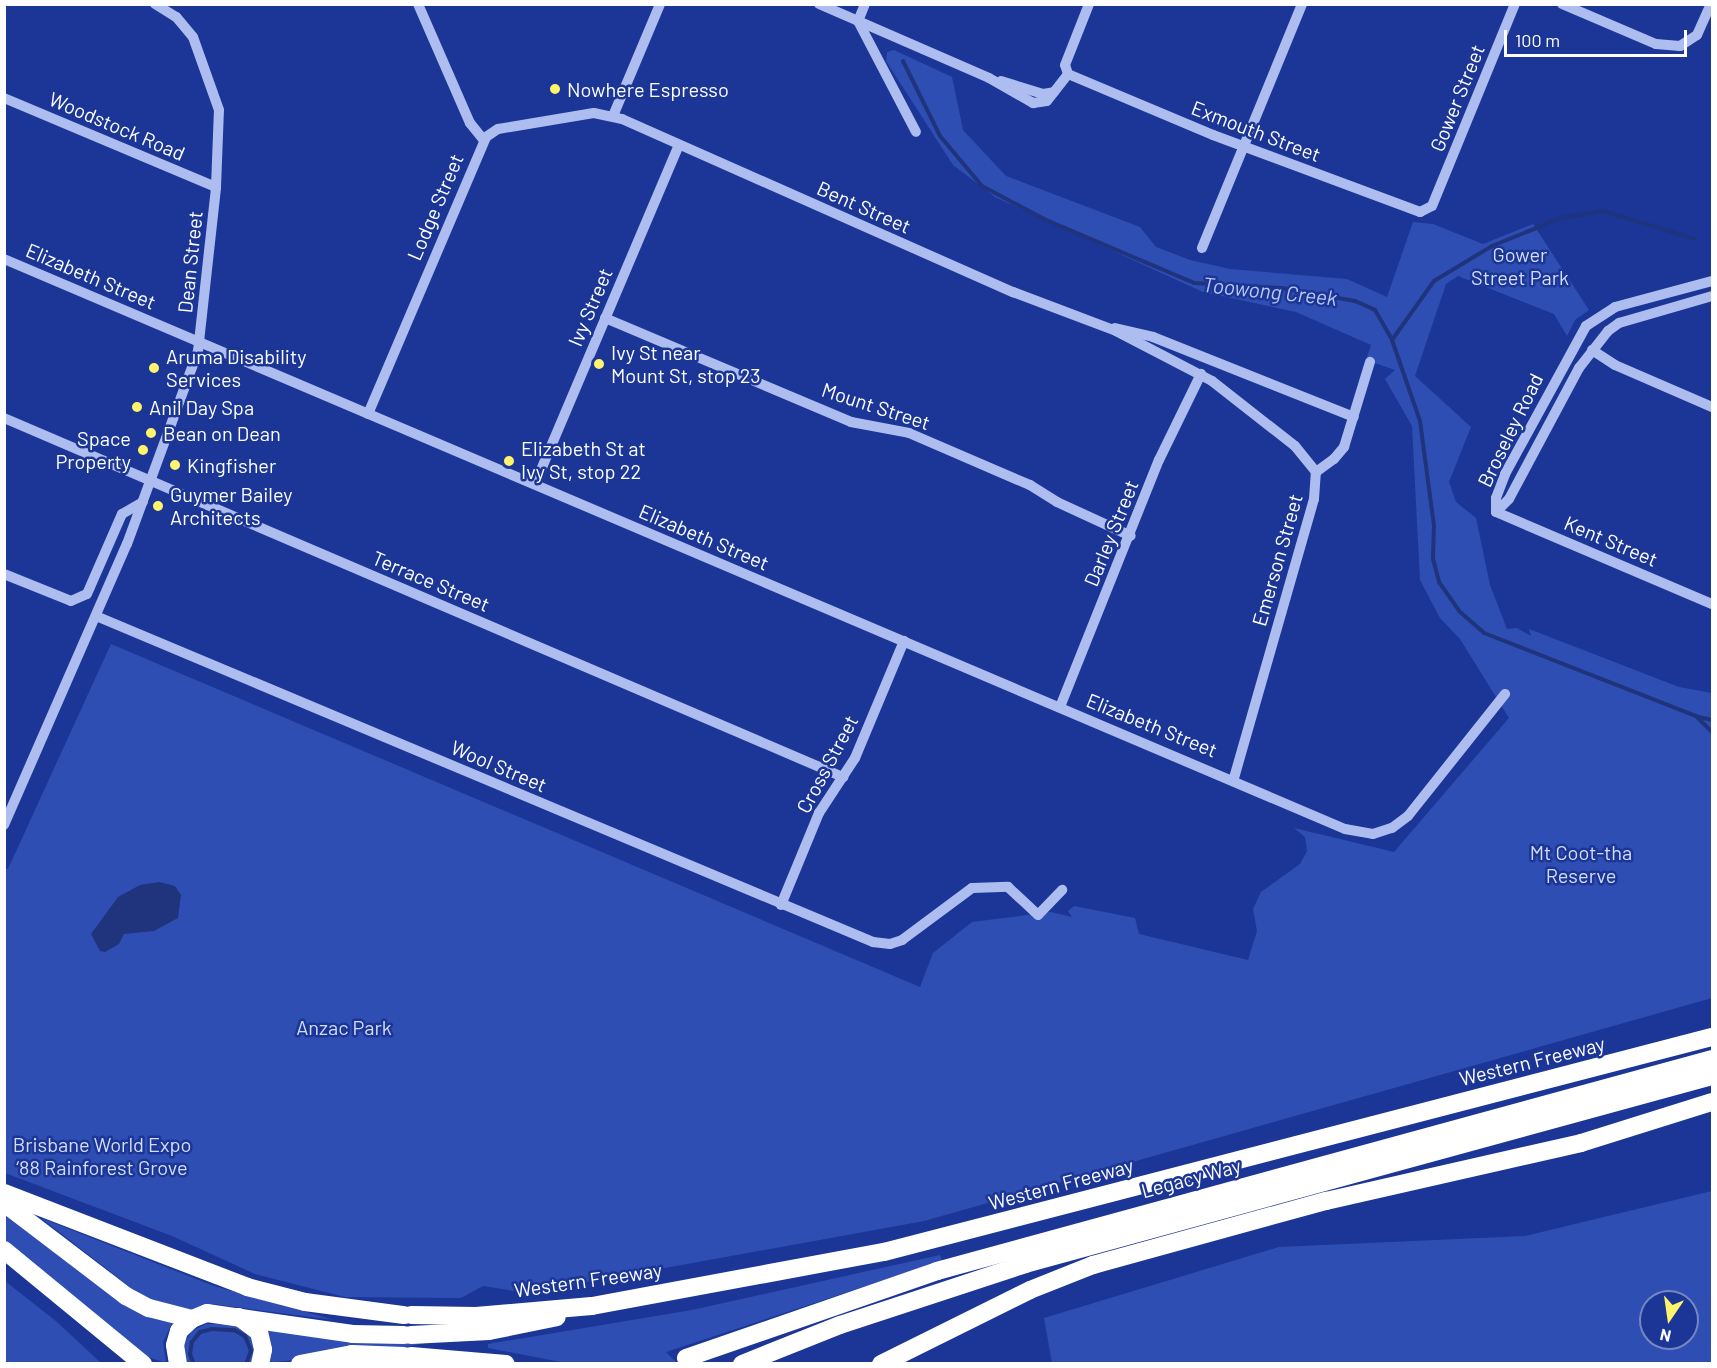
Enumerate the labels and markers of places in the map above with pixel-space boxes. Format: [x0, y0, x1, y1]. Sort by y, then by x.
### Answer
place label: Nowhere Espresso [567, 77, 729, 101]
marker: Nowhere Espresso [548, 82, 562, 96]
place label: Ivy St near Mount St, stop 23 [611, 340, 761, 387]
place label: Aruma Disability Services [166, 344, 306, 391]
marker: Ivy St near Mount St, stop 23 [592, 357, 606, 371]
marker: Aruma Disability Services [147, 361, 161, 375]
place label: Anil Day Spa [149, 395, 254, 419]
marker: Anil Day Spa [130, 400, 144, 414]
place label: Bean on Dean [163, 421, 281, 445]
place label: Space Property [55, 426, 131, 473]
marker: Bean on Dean [144, 426, 158, 440]
place label: Elizabeth St at Ivy St, stop 22 [521, 437, 646, 484]
marker: Space Property [136, 443, 150, 457]
place label: Kingfisher [187, 453, 276, 477]
marker: Elizabeth St at Ivy St, stop 22 [502, 454, 516, 468]
marker: Kingfisher [168, 458, 182, 472]
place label: Guymer Bailey Architects [170, 482, 292, 529]
marker: Guymer Bailey Architects [151, 499, 165, 513]

